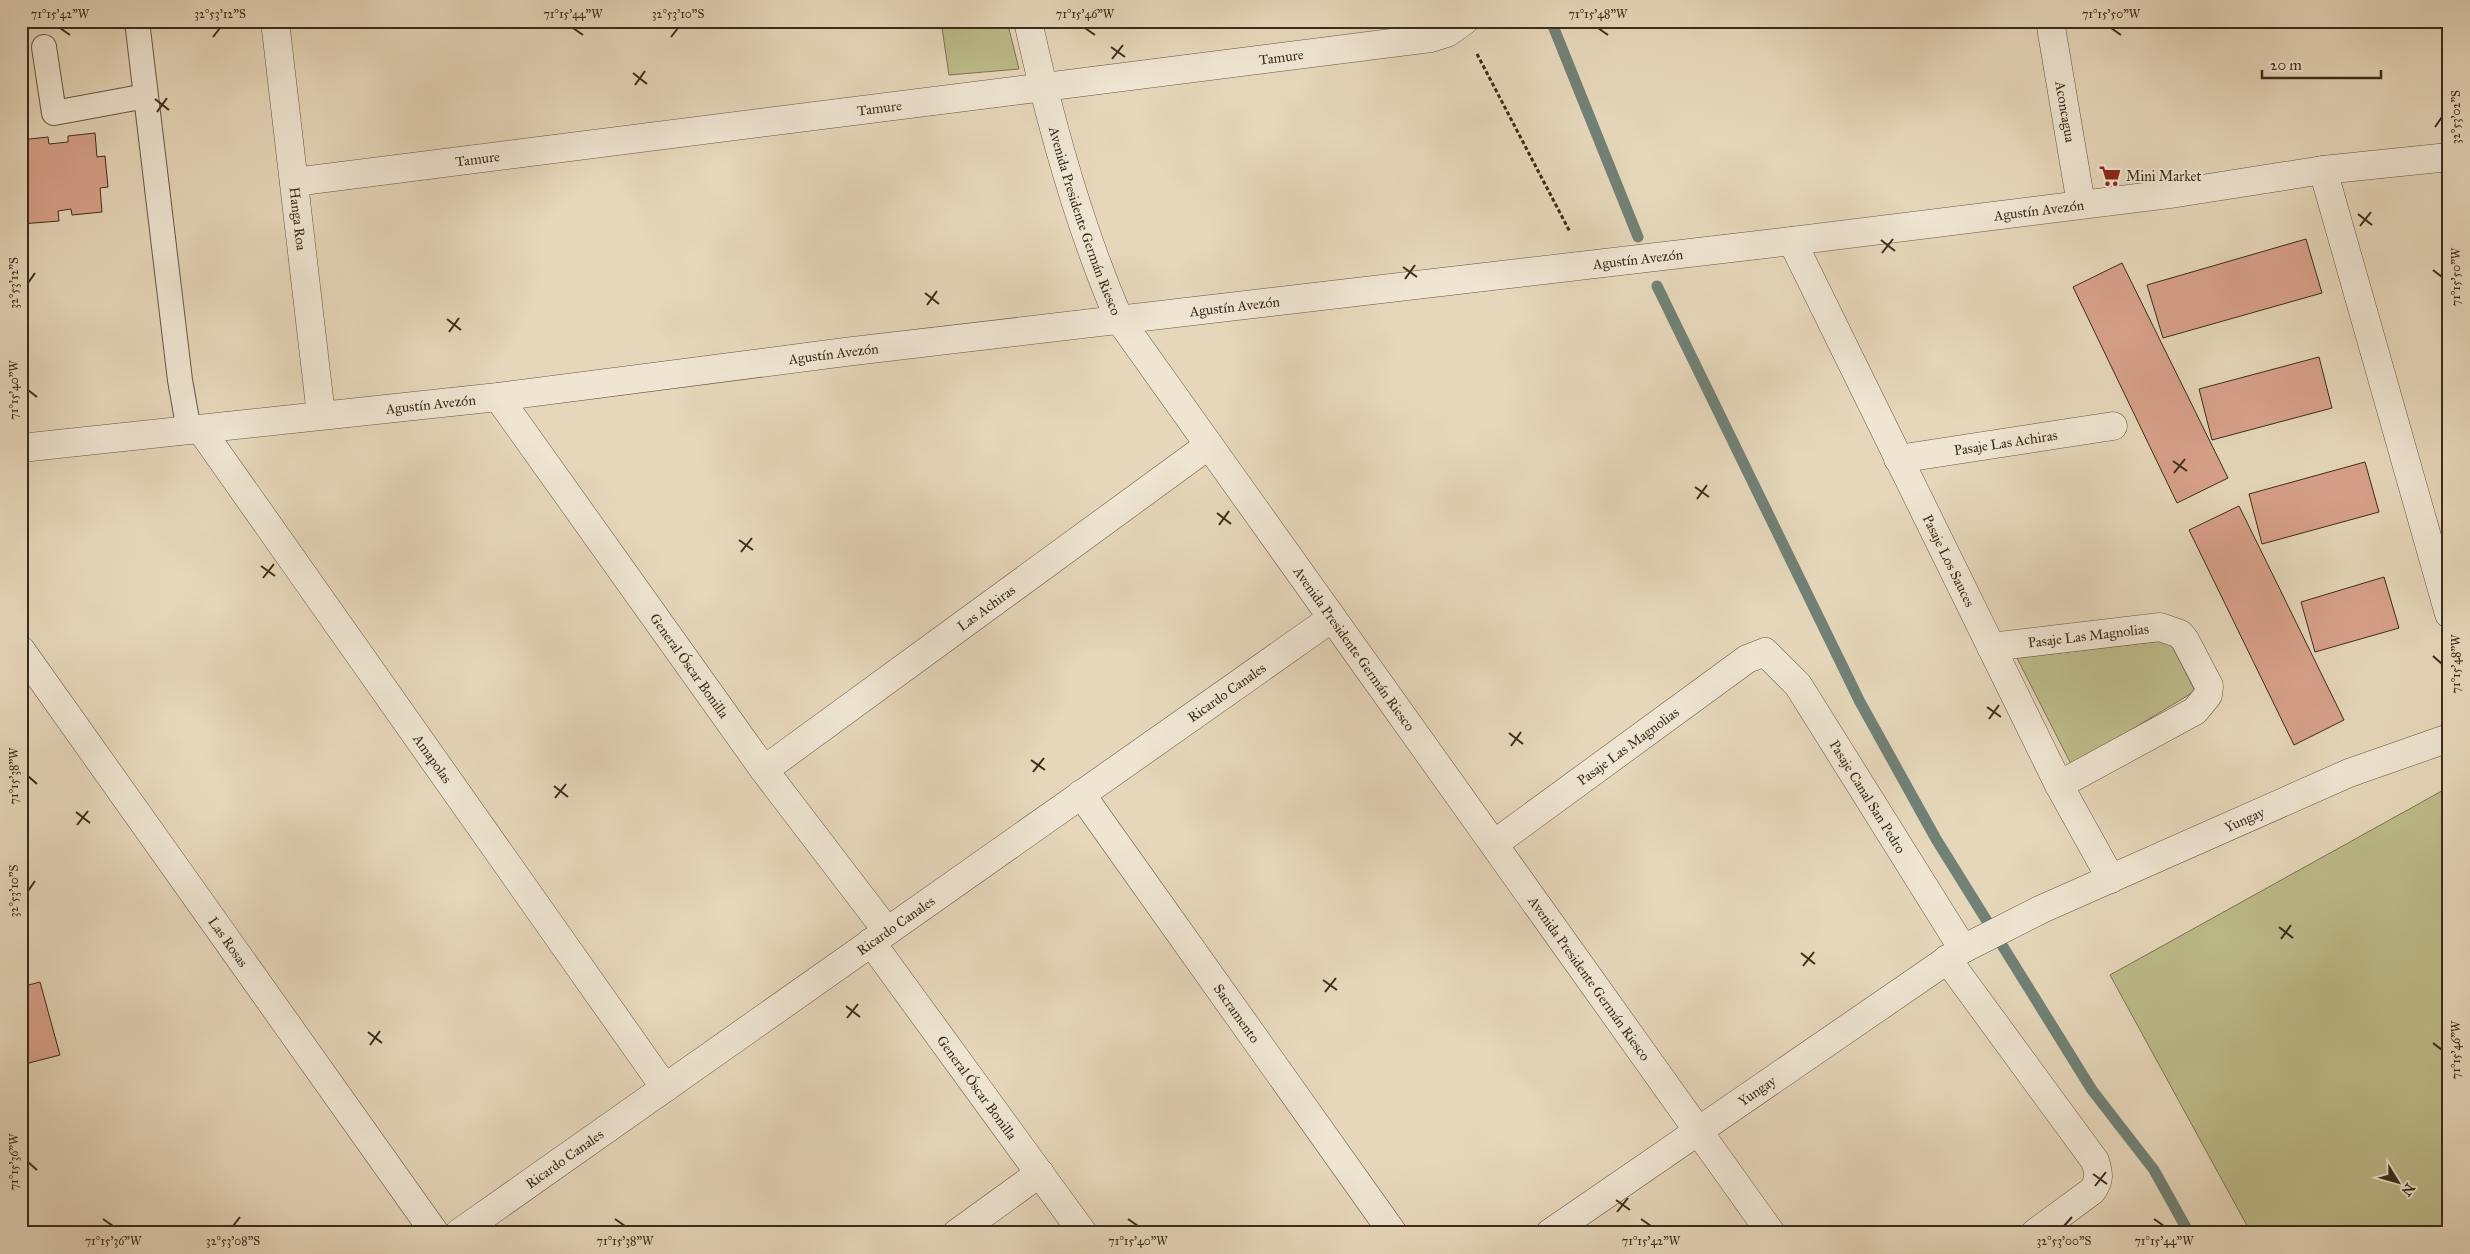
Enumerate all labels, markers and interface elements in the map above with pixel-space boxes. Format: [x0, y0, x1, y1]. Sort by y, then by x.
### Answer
text: 71°15'42"W [31, 7, 90, 21]
text: 32°53'12"S [194, 7, 246, 21]
text: 71°15'44"W [543, 7, 603, 21]
text: 32°53'10"S [652, 7, 704, 21]
text: 71°15'46"W [1056, 7, 1115, 21]
text: 71°15'48"W [1569, 7, 1628, 21]
text: 71°15'50"W [2082, 7, 2141, 21]
street label: Tamure [1258, 46, 1305, 68]
scale bar [2262, 48, 2381, 80]
text: 20 m [2270, 56, 2302, 74]
street label: Aconcagua [2052, 79, 2079, 144]
text: 32°53'02"S [2449, 90, 2463, 144]
street label: Tamure [856, 97, 903, 119]
street label: Avenida Presidente Germán Riesco [1045, 124, 1125, 318]
street label: Tamure [454, 147, 501, 170]
supermarket icon: Mini Market [2097, 163, 2123, 189]
place label: Mini Market [2126, 168, 2201, 185]
street label: Hanga Roa [286, 186, 310, 251]
street label: Agustín Avezón [1992, 196, 2085, 224]
street label: Agustín Avezón [1591, 245, 1684, 273]
text: 71°15'50"W [2449, 247, 2463, 306]
text: 32°53'12"S [7, 257, 21, 309]
street label: Agustín Avezón [1188, 293, 1281, 320]
street label: Agustín Avezón [786, 340, 880, 368]
text: 71°15'40"W [7, 360, 21, 420]
street label: Agustín Avezón [384, 391, 477, 418]
street label: Pasaje Las Achiras [1953, 426, 2059, 459]
street label: Pasaje Los Sauces [1919, 512, 1979, 610]
street label: Avenida Presidente Germán Riesco [1289, 562, 1419, 734]
street label: Las Achiras [954, 581, 1018, 635]
street label: General Óscar Bonilla [646, 610, 733, 721]
street label: Pasaje Las Magnolias [2027, 620, 2150, 651]
text: 71°15'48"W [2449, 634, 2463, 693]
street label: Ricardo Canales [1184, 659, 1269, 726]
street label: Pasaje Las Magnolias [1574, 703, 1682, 789]
street label: Amapolas [409, 730, 456, 786]
street label: Pasaje Canal San Pedro [1826, 737, 1909, 856]
text: 71°15'38"W [7, 747, 21, 804]
street label: Yungay [2222, 803, 2267, 836]
text: 32°53'10"S [7, 865, 21, 917]
street label: Ricardo Canales [853, 892, 938, 959]
street label: Avenida Presidente Germán Riesco [1524, 892, 1654, 1064]
street label: Las Rosas [205, 914, 252, 970]
street label: Sacramento [1210, 981, 1264, 1046]
text: 71°15'46"W [2449, 1020, 2463, 1079]
street label: General Óscar Bonilla [933, 1032, 1021, 1143]
street label: Yungay [1735, 1072, 1779, 1110]
street label: Ricardo Canales [522, 1125, 607, 1192]
text: 71°15'36"W [7, 1133, 21, 1190]
north arrow [2372, 1156, 2422, 1206]
text: N [2398, 1180, 2418, 1199]
text: 71°15'36"W [85, 1234, 142, 1248]
text: 32°53'08"S [206, 1234, 260, 1248]
text: 71°15'38"W [597, 1234, 654, 1248]
text: 71°15'40"W [1108, 1234, 1168, 1248]
text: 71°15'42"W [1622, 1234, 1681, 1248]
text: 32°53'00"S [2037, 1234, 2092, 1248]
text: 71°15'44"W [2134, 1234, 2194, 1248]

